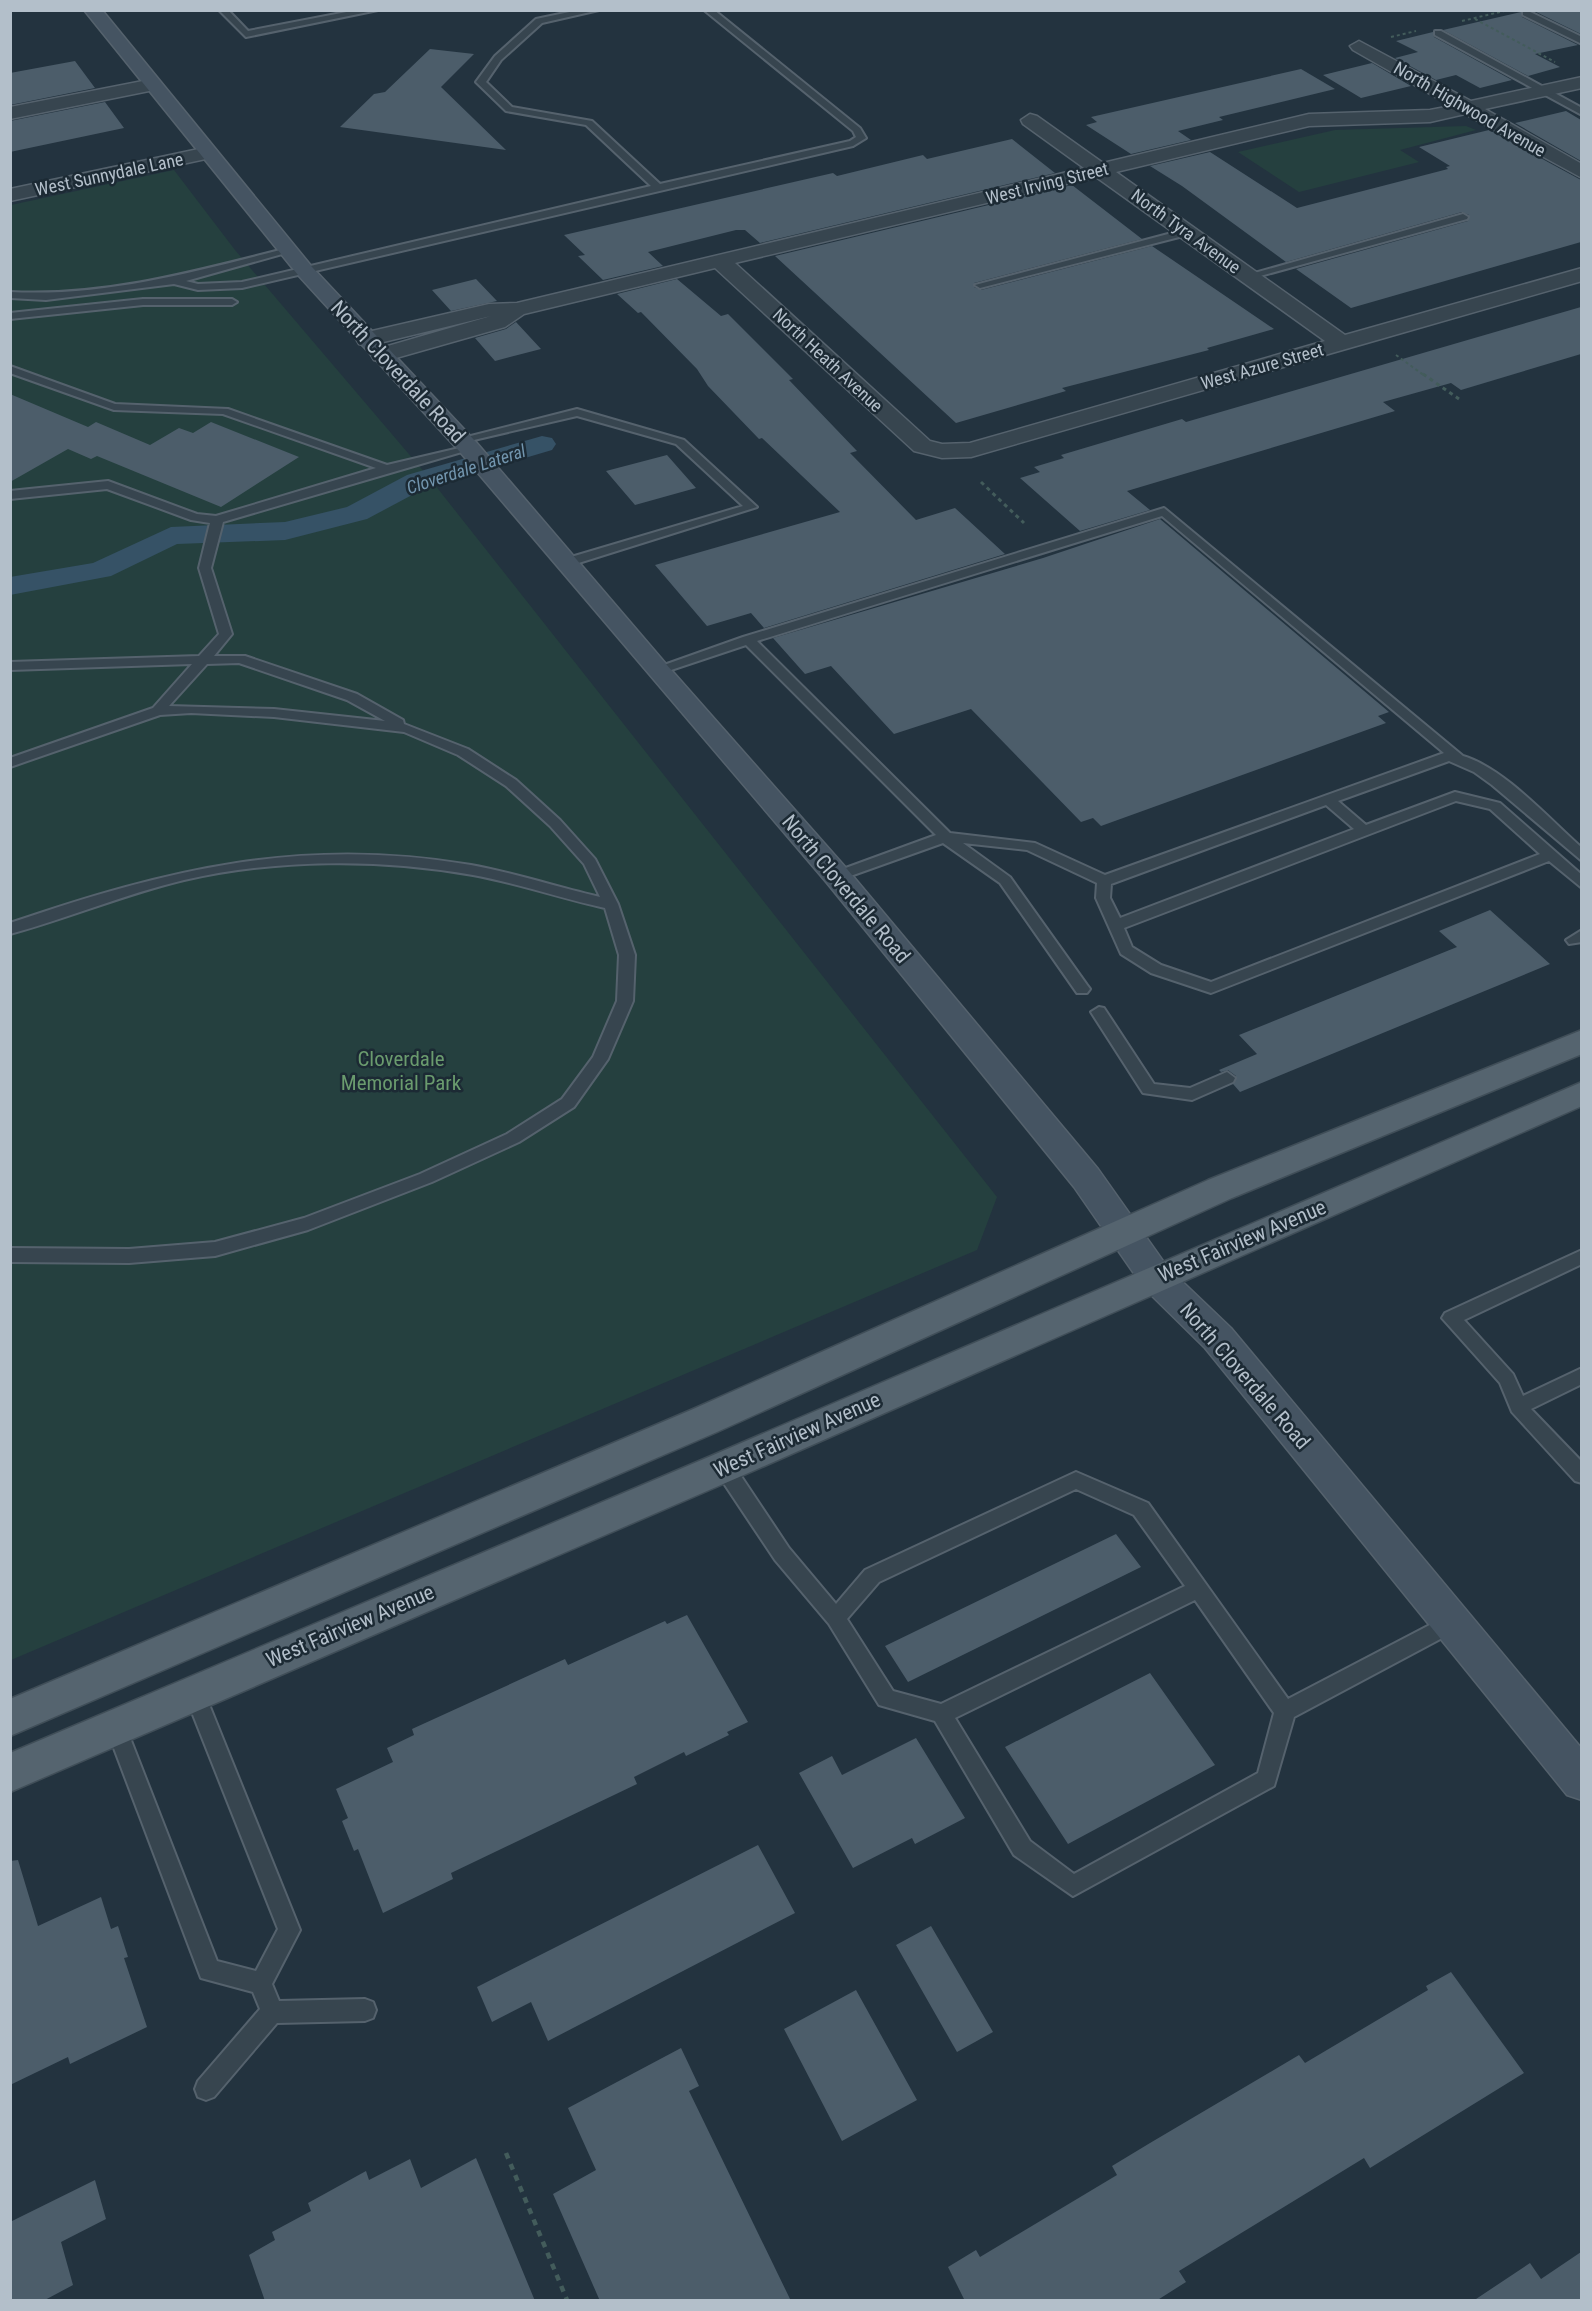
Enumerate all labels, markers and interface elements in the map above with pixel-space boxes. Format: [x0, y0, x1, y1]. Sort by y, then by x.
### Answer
street label: North Highwood Avenue [1390, 57, 1550, 161]
street label: West Sunnydale Lane [33, 148, 185, 200]
street label: West Irving Street [984, 158, 1110, 208]
street label: North Tyra Avenue [1127, 184, 1245, 278]
street label: North Cloverdale Road [326, 296, 470, 448]
street label: North Heath Avenue [769, 304, 887, 416]
street label: West Azure Street [1198, 338, 1326, 394]
water label: Cloverdale Lateral [404, 440, 529, 498]
street label: North Cloverdale Road [777, 810, 915, 968]
park label: Cloverdale Memorial Park [341, 1047, 462, 1095]
street label: West Fairview Avenue [1155, 1195, 1330, 1287]
street label: North Cloverdale Road [1175, 1298, 1315, 1454]
street label: West Fairview Avenue [710, 1387, 884, 1483]
street label: West Fairview Avenue [263, 1580, 438, 1672]

